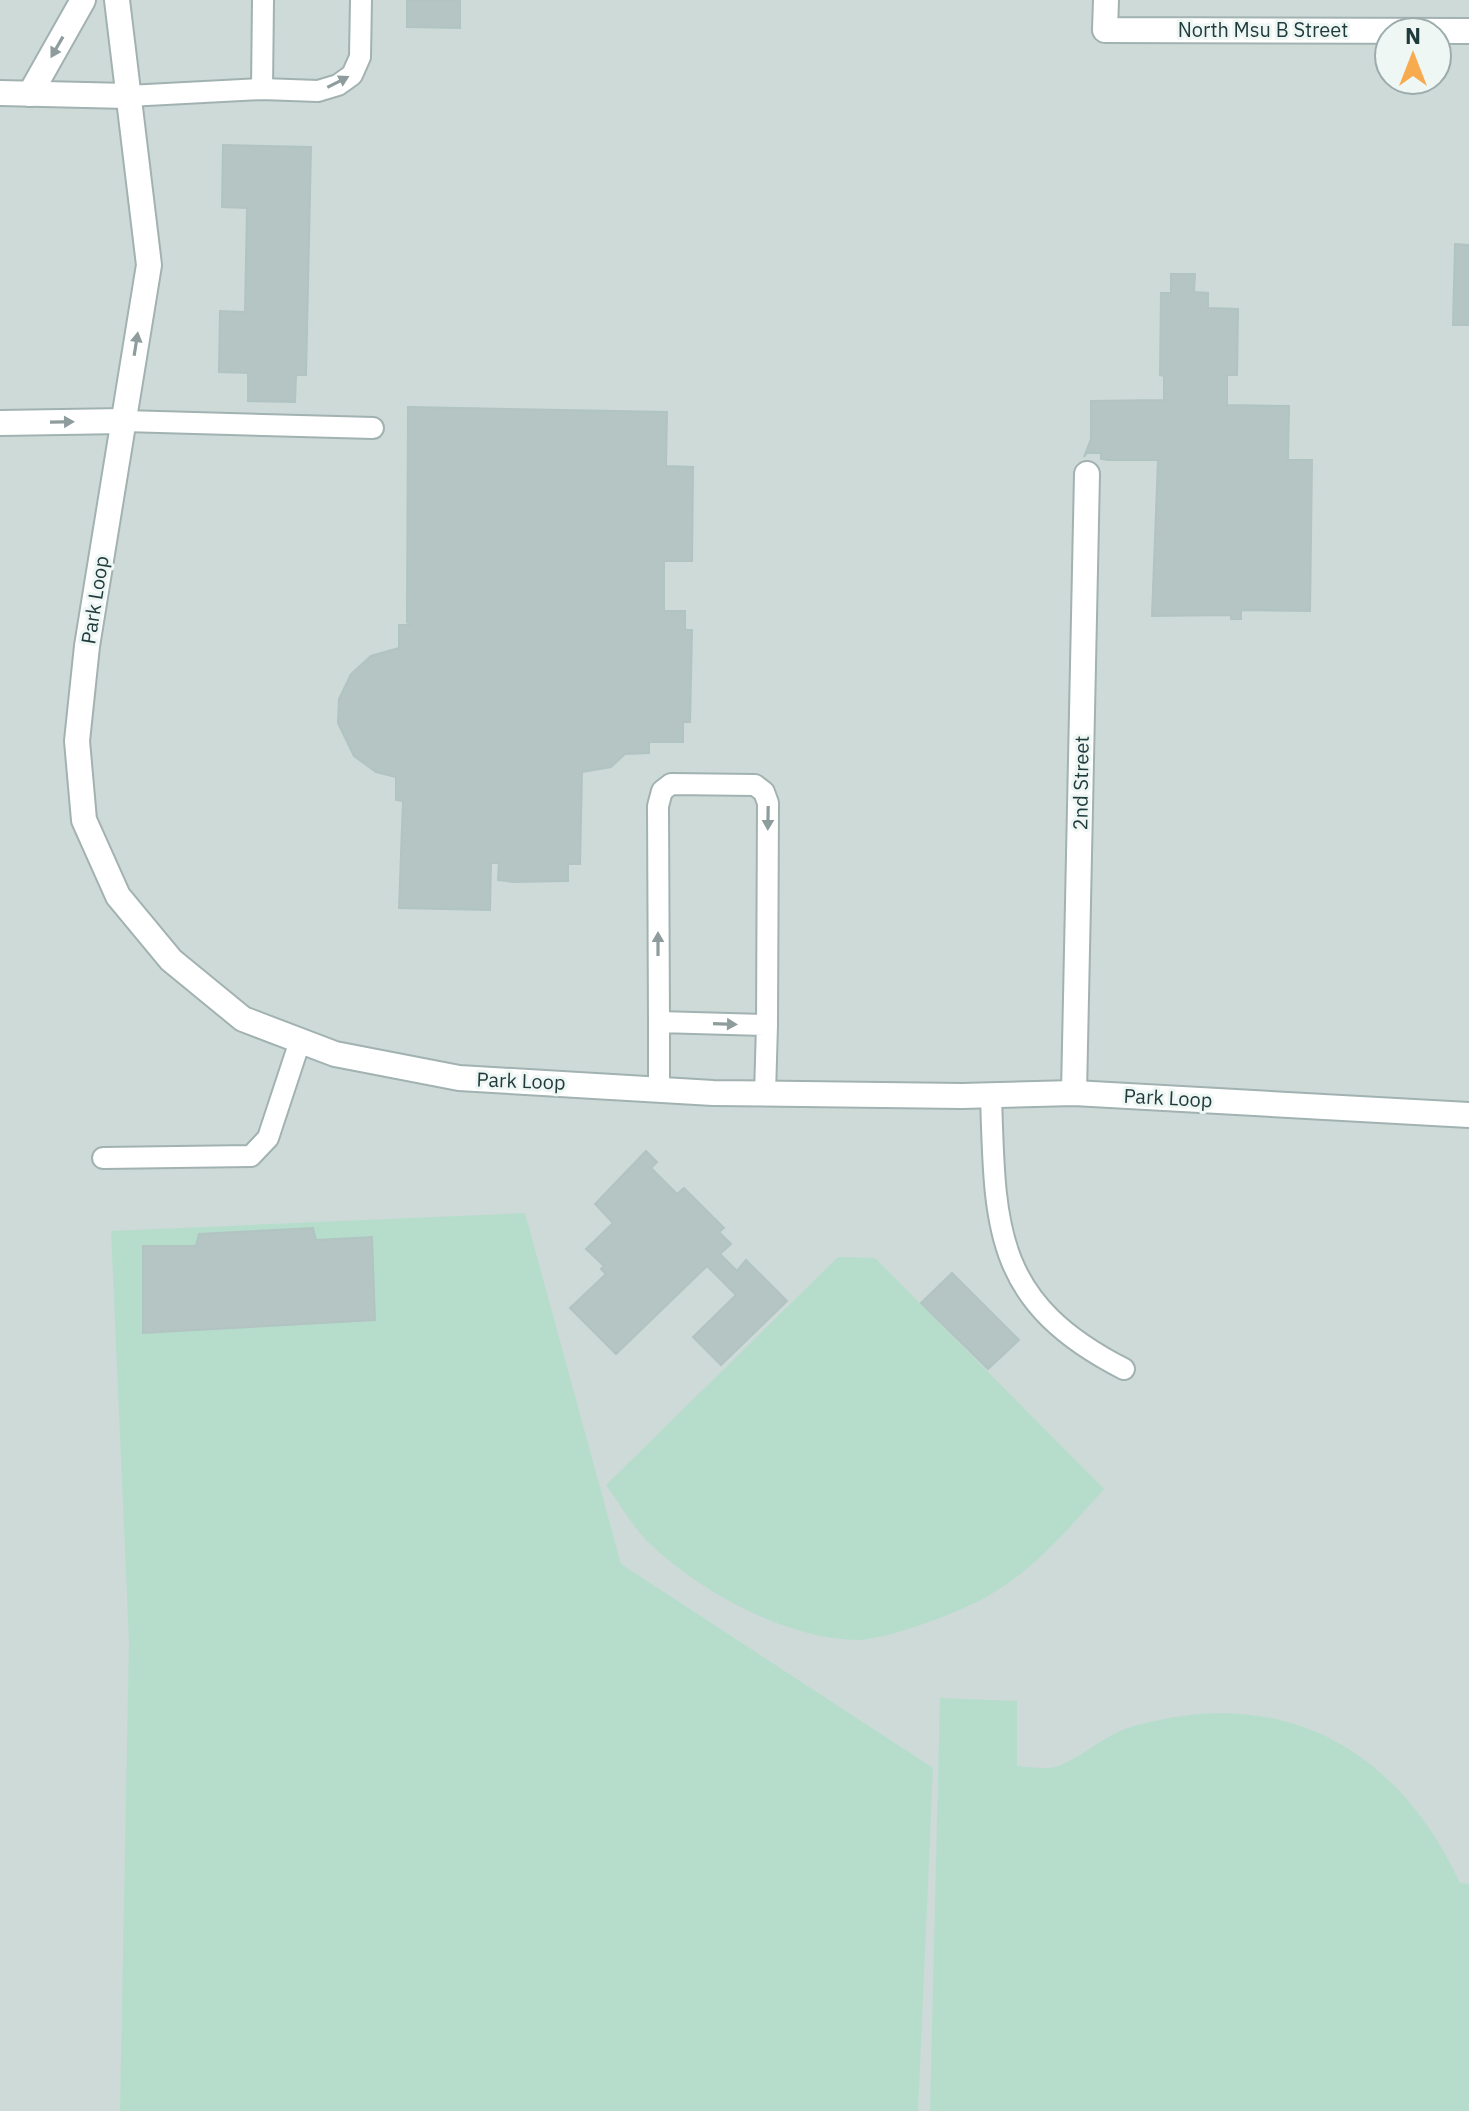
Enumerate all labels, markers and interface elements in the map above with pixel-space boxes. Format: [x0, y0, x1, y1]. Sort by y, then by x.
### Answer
street label: North Msu B Street [1178, 16, 1348, 43]
north arrow [1373, 16, 1453, 96]
text: N [1405, 21, 1421, 50]
one-way arrow [50, 36, 64, 58]
one-way arrow [327, 76, 349, 90]
one-way arrow [130, 331, 143, 356]
one-way arrow [50, 416, 75, 429]
street label: Park Loop [74, 554, 115, 646]
street label: 2nd Street [1066, 735, 1095, 830]
one-way arrow [762, 806, 774, 831]
one-way arrow [652, 931, 664, 956]
one-way arrow [713, 1017, 738, 1030]
street label: Park Loop [476, 1065, 566, 1096]
street label: Park Loop [1123, 1082, 1213, 1113]

